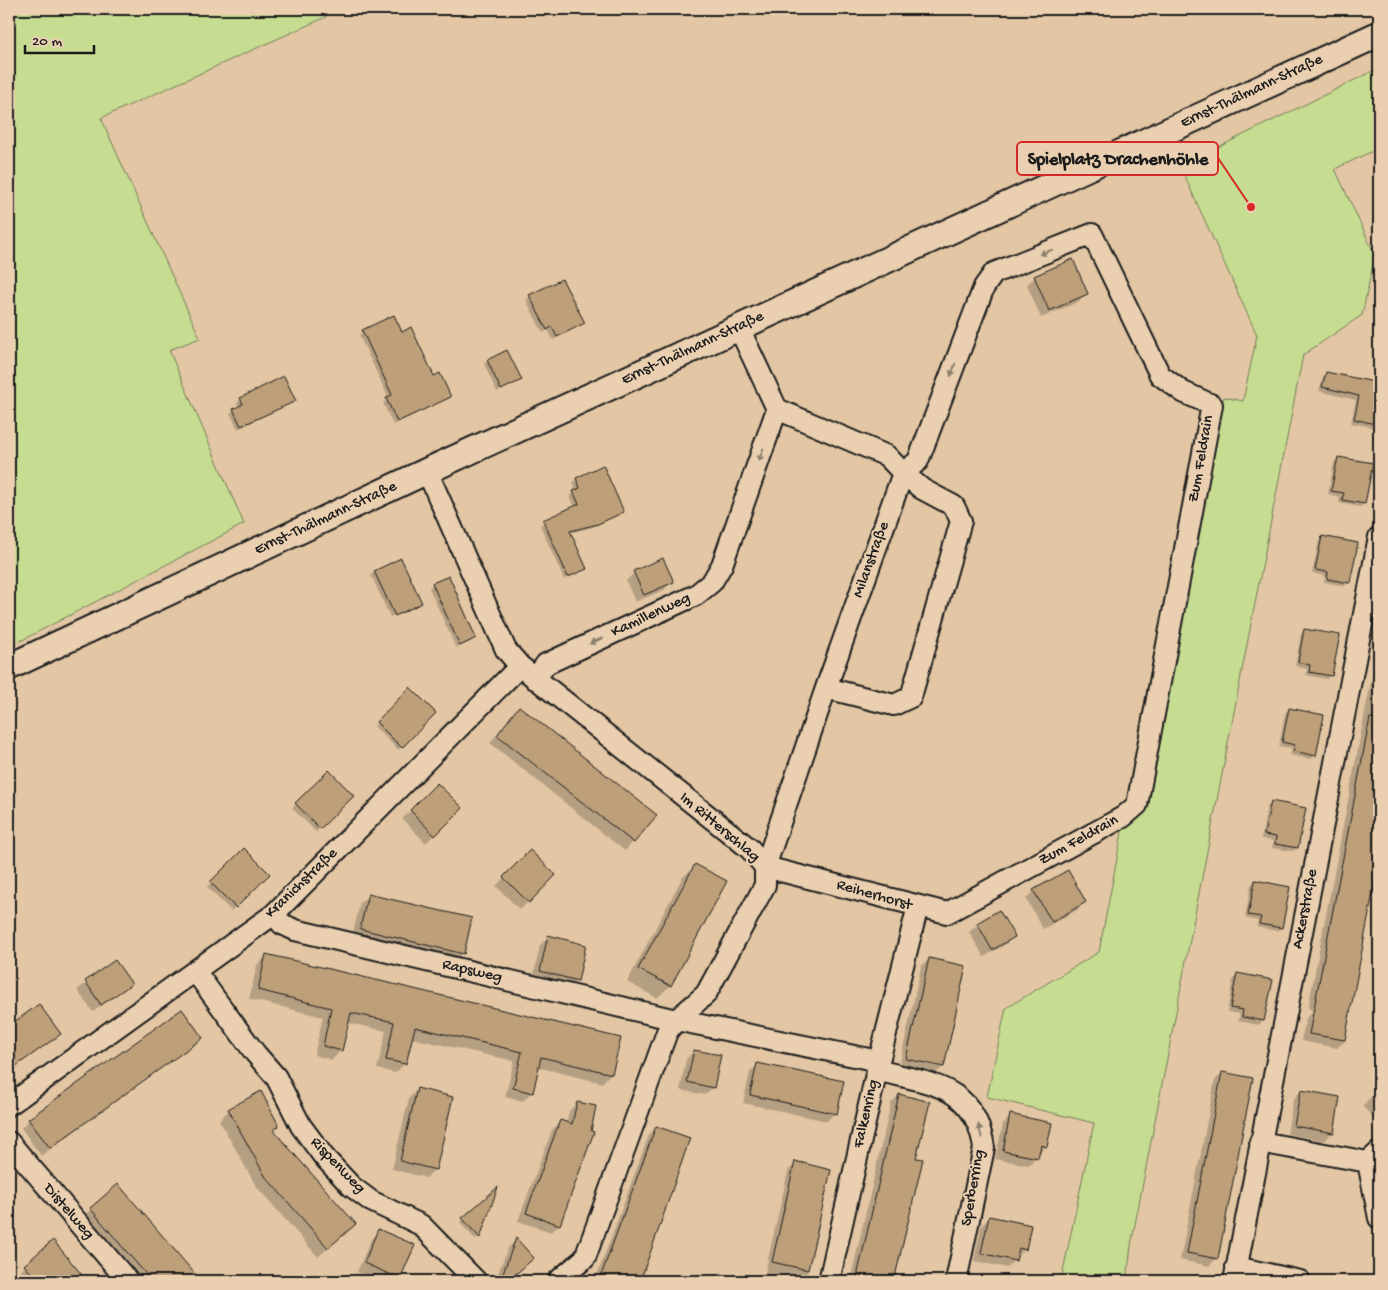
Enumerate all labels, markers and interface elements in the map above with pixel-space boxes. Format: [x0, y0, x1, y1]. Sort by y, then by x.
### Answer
scale bar [25, 22, 94, 54]
text: 20 m [32, 33, 62, 51]
street label: Ernst-Thälmann-Straße [1178, 50, 1327, 133]
callout: Spielplatz Drachenhöhle [1017, 142, 1218, 175]
text: Spielplatz Drachenhöhle [1028, 150, 1209, 171]
one-way arrow [1039, 249, 1054, 256]
street label: Ernst-Thälmann-Straße [619, 307, 768, 390]
one-way arrow [949, 362, 956, 377]
street label: Zum Feldrain [1185, 414, 1219, 504]
one-way arrow [756, 448, 764, 463]
street label: Ernst-Thälmann-Straße [252, 477, 401, 560]
street label: Milanstraße [849, 519, 895, 601]
street label: Kamillenweg [608, 589, 694, 643]
one-way arrow [589, 637, 603, 645]
street label: Im Ritterschlag [675, 789, 763, 867]
street label: Zum Feldrain [1036, 811, 1122, 871]
street label: Kranichstraße [262, 844, 343, 923]
street label: Ackerstraße [1289, 867, 1323, 951]
street label: Reiherhorst [834, 876, 915, 916]
street label: Rapsweg [440, 956, 504, 988]
street label: Falkenring [850, 1078, 884, 1151]
one-way arrow [976, 1123, 984, 1139]
street label: Rispenweg [305, 1134, 369, 1198]
street label: Sperberring [958, 1148, 990, 1228]
street label: Distelweg [38, 1179, 97, 1244]

